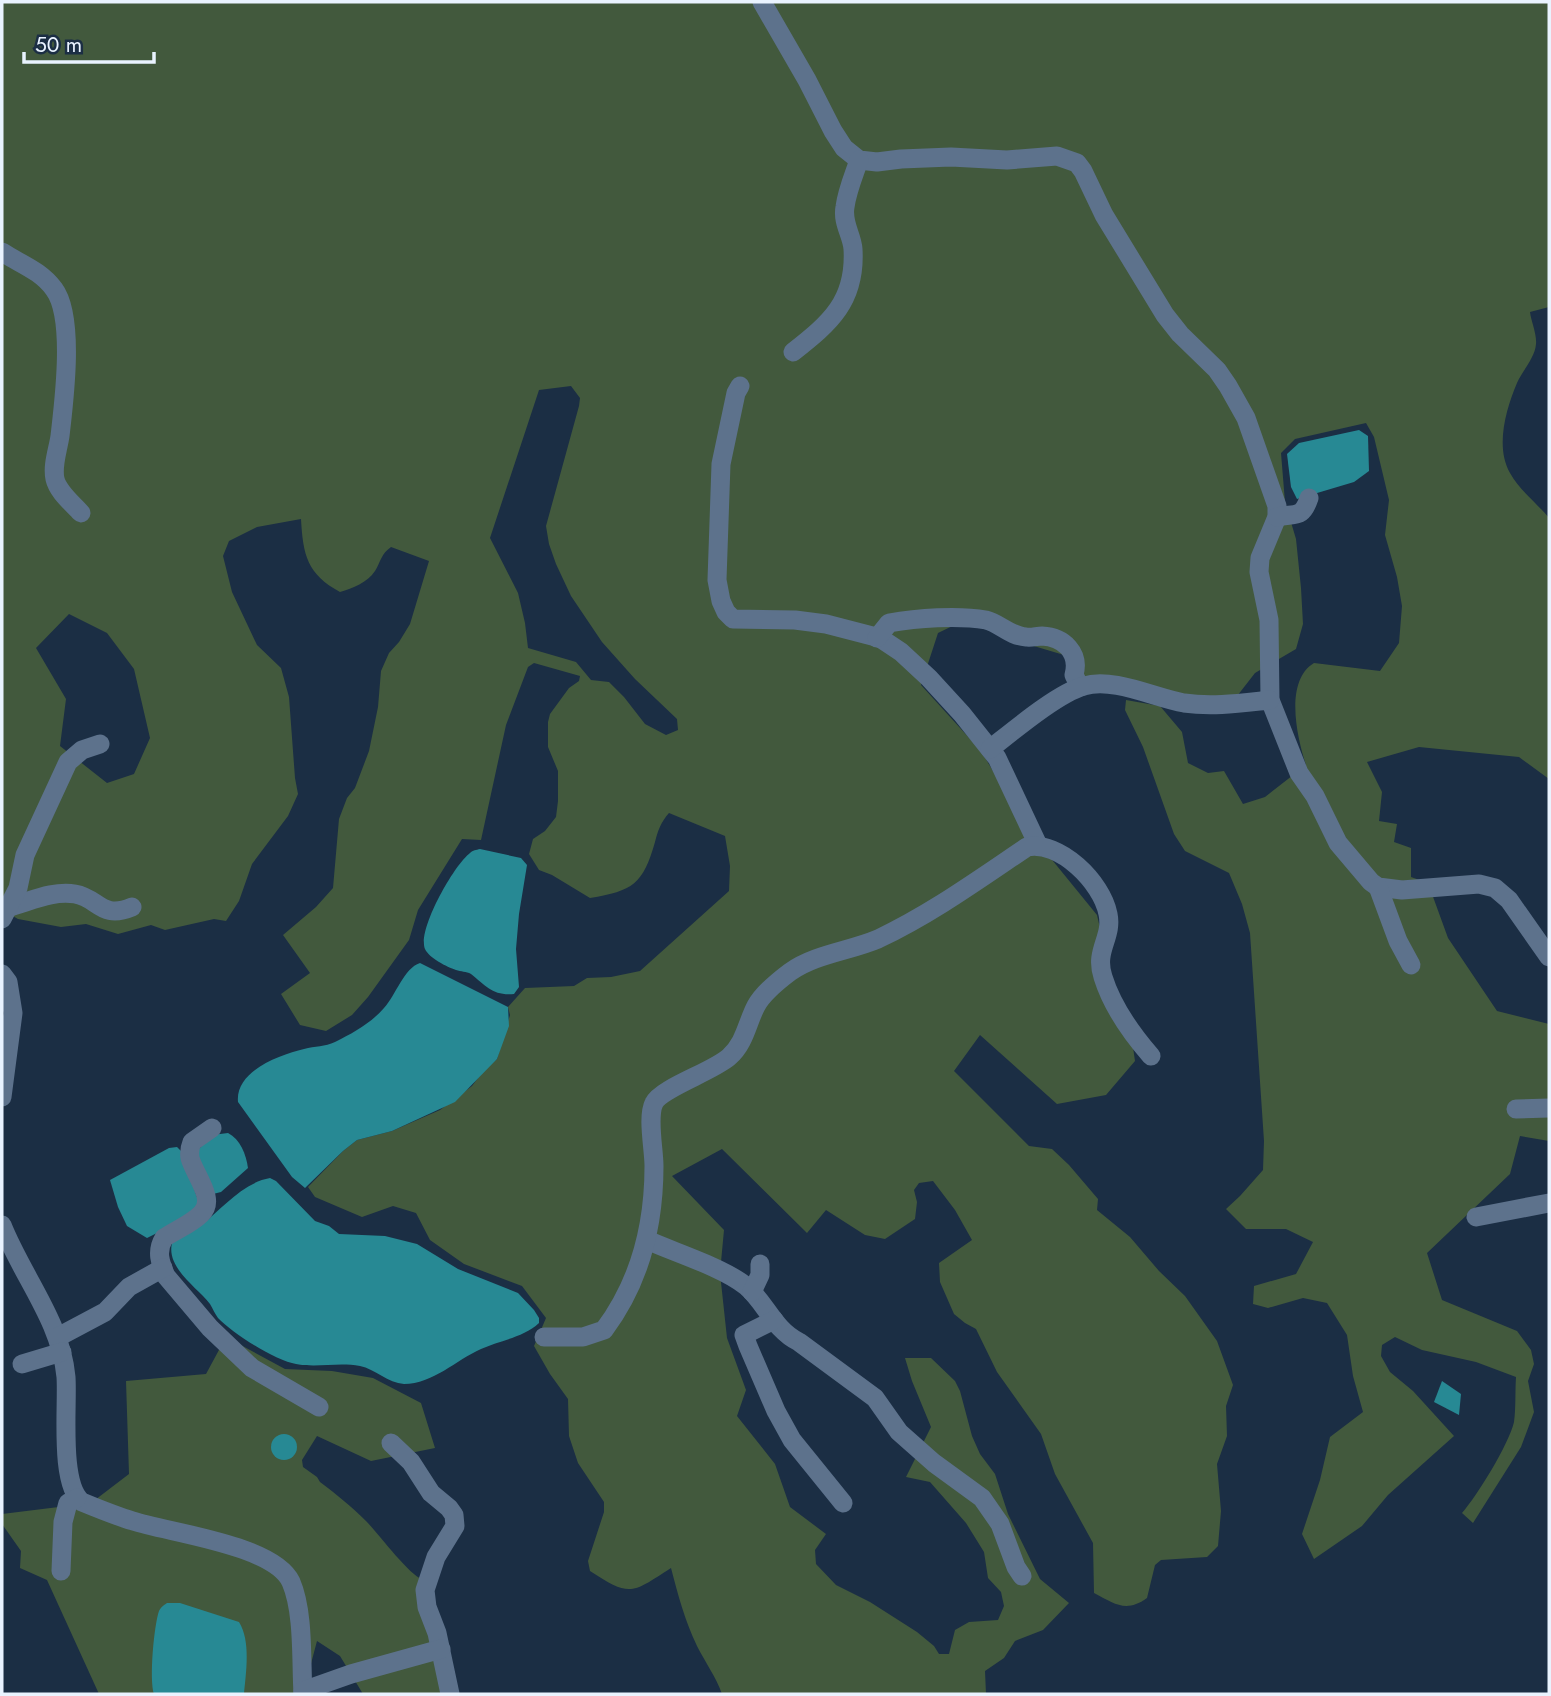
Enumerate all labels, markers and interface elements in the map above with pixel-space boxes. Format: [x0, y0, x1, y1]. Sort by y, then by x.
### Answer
scale bar [24, 21, 154, 65]
text: 50 m [35, 30, 82, 60]

